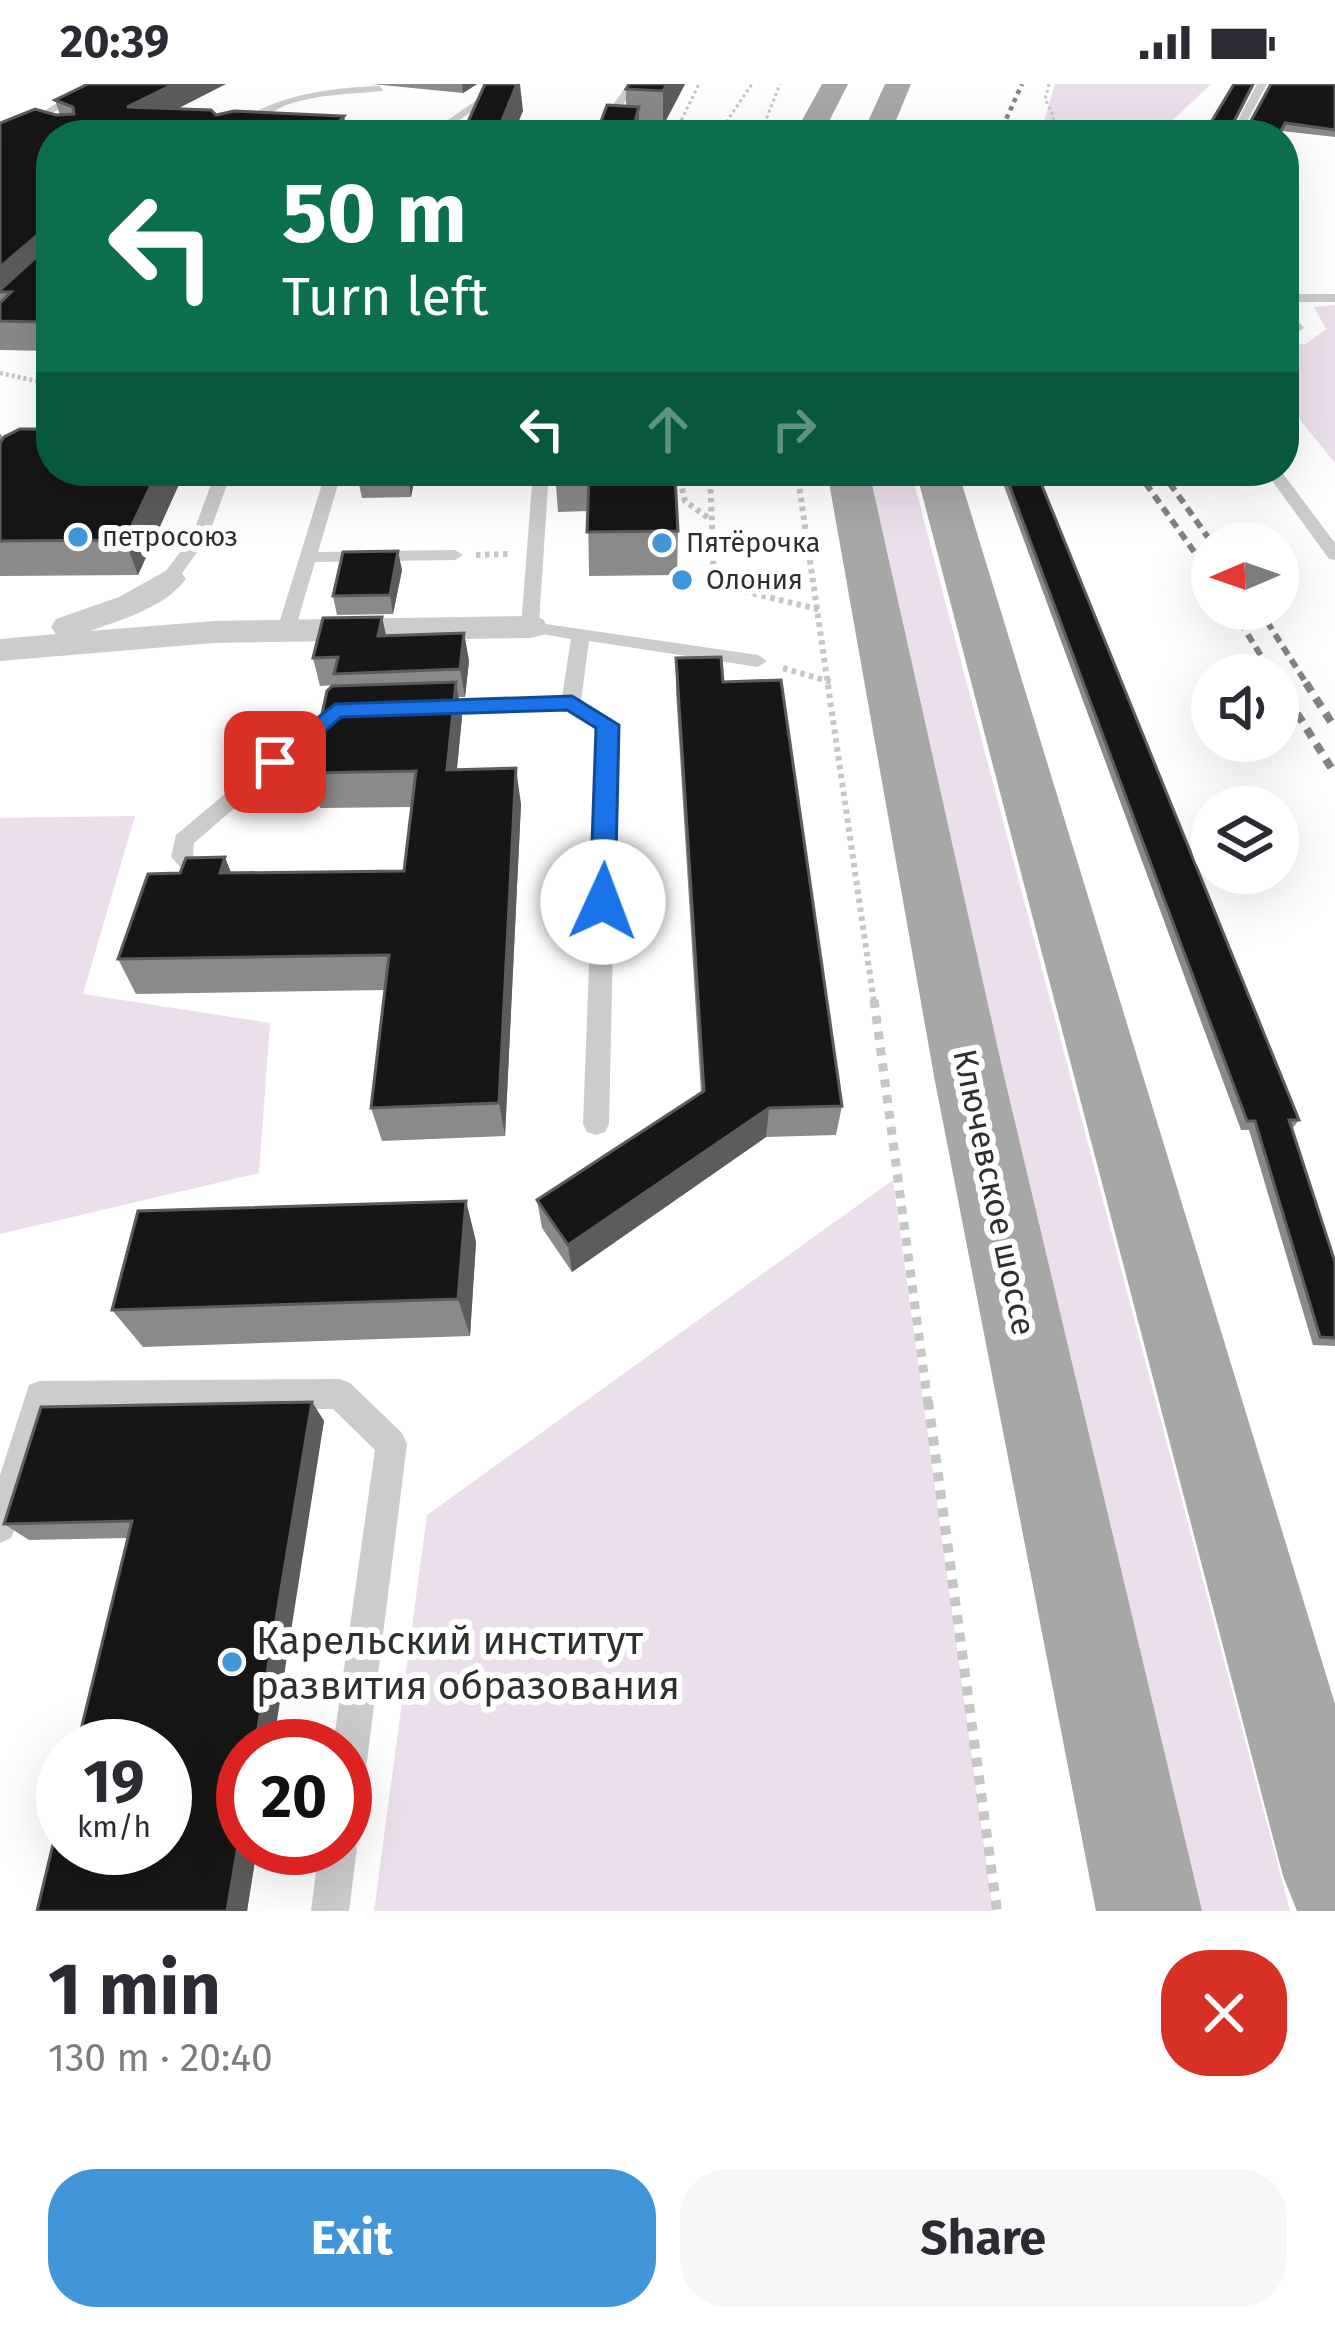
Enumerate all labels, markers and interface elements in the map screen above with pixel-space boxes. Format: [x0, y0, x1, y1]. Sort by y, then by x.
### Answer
text: 20:39 [60, 15, 169, 69]
text: 50 m [282, 163, 467, 264]
icon: left [84, 168, 240, 324]
text: Turn left [282, 265, 489, 329]
icon: left [509, 396, 575, 462]
icon: ahead [635, 396, 701, 462]
icon: right [761, 396, 827, 462]
place label: петросоюз [102, 521, 238, 553]
north arrow [1191, 522, 1299, 630]
map controls [1191, 522, 1299, 894]
marker: петросоюз [65, 524, 91, 550]
place label: Пятёрочка [686, 527, 820, 559]
marker: Пятёрочка [649, 530, 675, 556]
place label: Олония [706, 564, 803, 596]
marker: Олония [669, 567, 695, 593]
button: sound [1191, 654, 1299, 762]
pin [224, 711, 326, 813]
icon: arrive [242, 729, 308, 795]
button: layers [1191, 786, 1299, 894]
position arrow [540, 839, 666, 965]
street label: Ключевское шоссе [944, 1046, 1044, 1339]
place label: Карельский институт развития образования [256, 1618, 680, 1709]
marker: Карельский институт развития образования [219, 1649, 245, 1675]
speed limit sign: 20 [216, 1719, 372, 1875]
text: 19 [83, 1746, 145, 1818]
text: km/h [77, 1809, 151, 1845]
text: 1 min [48, 1947, 221, 2033]
button: close [1161, 1950, 1287, 2076]
text: 130 m · 20:40 [48, 2035, 273, 2081]
button: Exit [48, 2169, 656, 2307]
button: Share [680, 2169, 1287, 2307]

